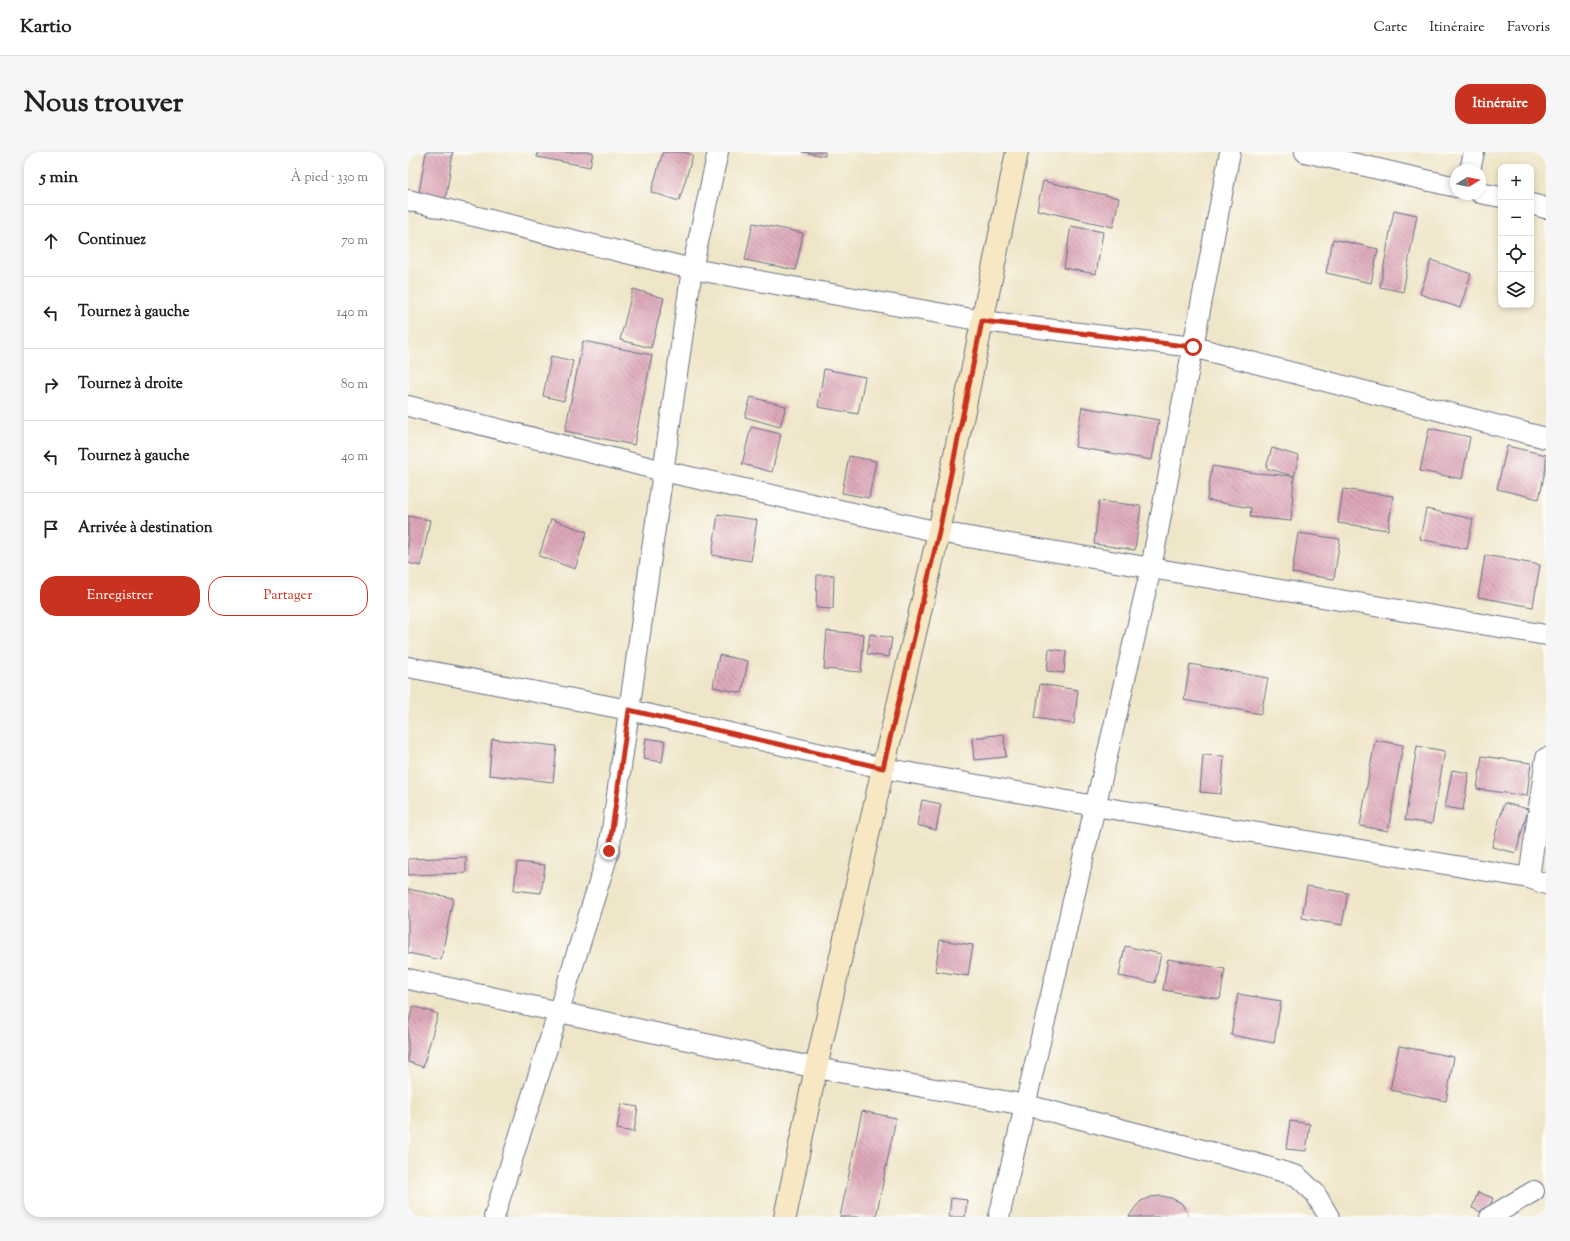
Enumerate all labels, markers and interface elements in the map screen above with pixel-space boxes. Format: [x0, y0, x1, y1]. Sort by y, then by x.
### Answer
text: Kartio [20, 14, 72, 41]
text: Carte [1374, 18, 1407, 38]
text: Itinéraire [1429, 18, 1485, 38]
text: Favoris [1507, 18, 1550, 38]
text: Nous trouver [24, 84, 183, 124]
button: Itinéraire [1455, 84, 1546, 124]
north arrow [1450, 164, 1486, 200]
map controls [1498, 164, 1534, 308]
button: + [1498, 164, 1534, 200]
text: 5 min [40, 166, 78, 190]
text: À pied · 330 m [291, 169, 368, 187]
button: − [1498, 200, 1534, 236]
icon: ahead [40, 230, 62, 252]
text: Continuez [78, 230, 146, 251]
text: 70 m [341, 232, 368, 250]
button: locate [1498, 236, 1534, 272]
button: layers [1498, 272, 1534, 308]
icon: left [40, 302, 62, 324]
text: Tournez à gauche [78, 302, 189, 323]
text: 140 m [337, 304, 368, 322]
route start [1184, 338, 1202, 356]
icon: right [40, 374, 62, 396]
text: Tournez à droite [78, 374, 183, 395]
text: 80 m [341, 376, 368, 394]
icon: left [40, 446, 62, 468]
text: Tournez à gauche [78, 446, 189, 467]
text: 40 m [341, 448, 368, 466]
icon: arrive [40, 518, 62, 540]
text: Arrivée à destination [78, 518, 213, 539]
button: Enregistrer [40, 576, 200, 616]
button: Partager [208, 576, 368, 616]
route end [600, 842, 618, 860]

